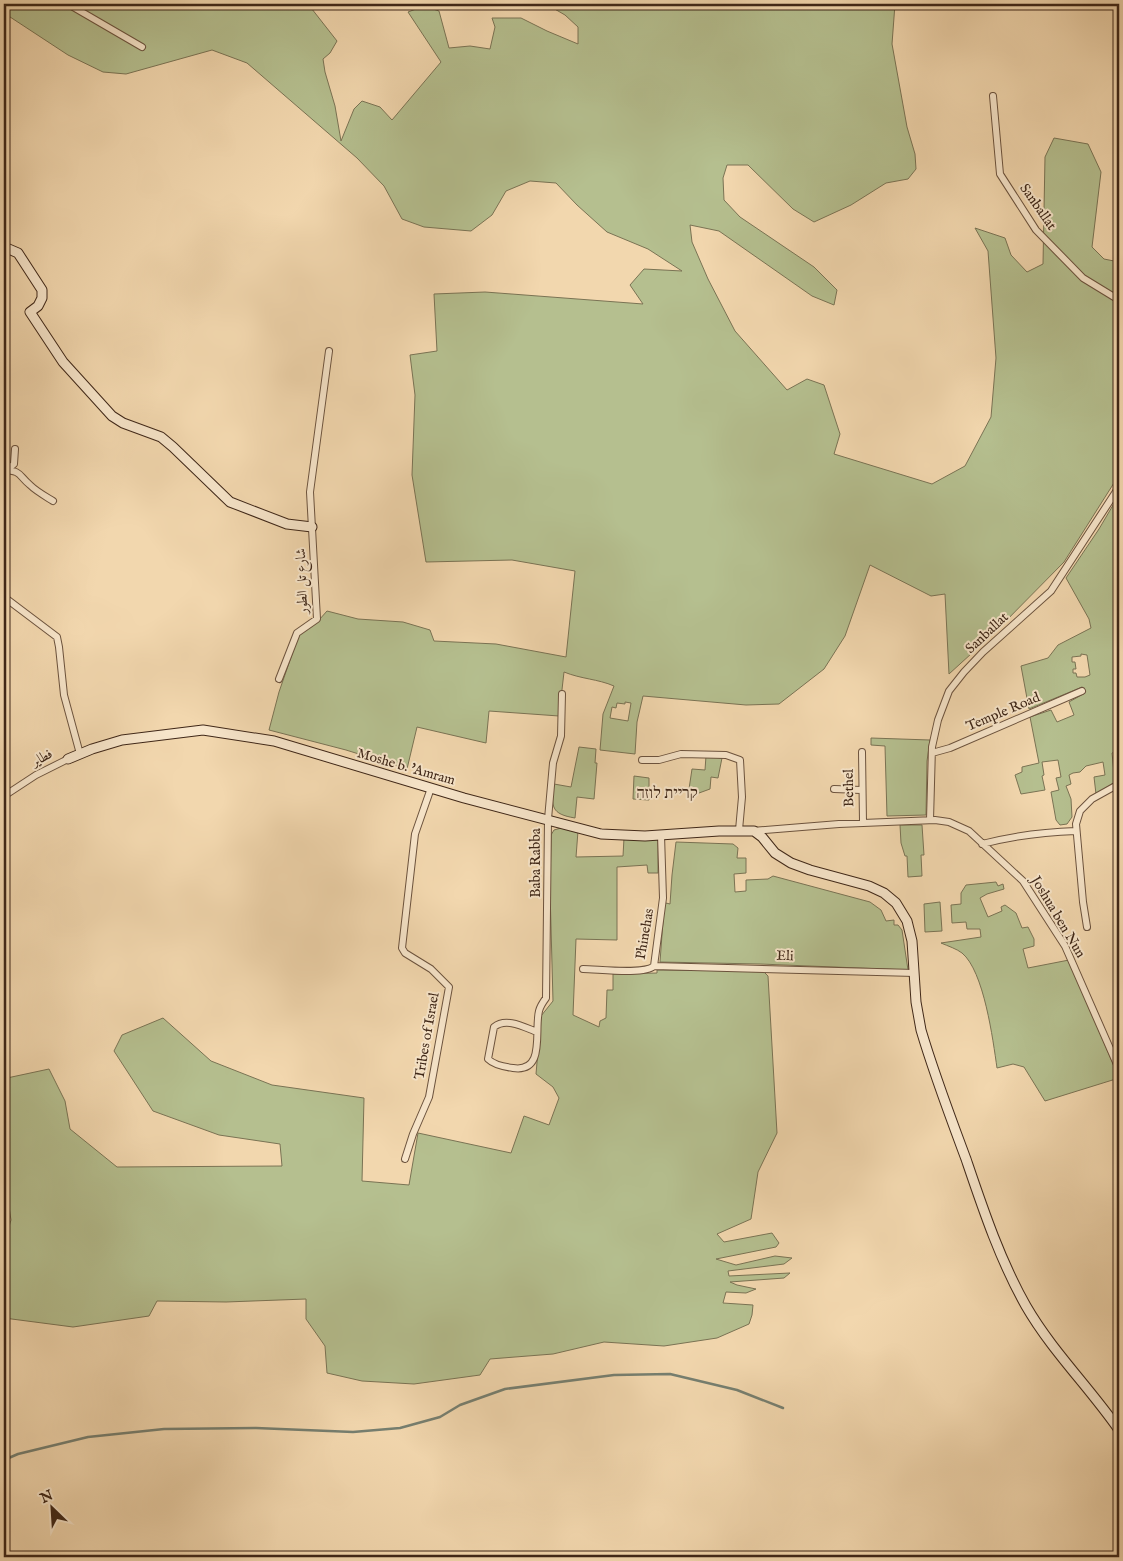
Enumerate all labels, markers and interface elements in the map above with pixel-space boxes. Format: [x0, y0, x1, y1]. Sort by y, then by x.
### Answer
street label: Sanballat [1016, 180, 1061, 234]
street label: شارع تل الطور [292, 548, 314, 616]
street label: Sanballat [962, 608, 1013, 658]
street label: Temple Road [963, 688, 1043, 736]
street label: Moshe b. 'Amram [355, 744, 457, 790]
street label: فطاير [26, 745, 56, 772]
street label: Bethel [840, 769, 858, 807]
district label: קריית לוזה [636, 784, 698, 804]
street label: Baba Rabba [527, 827, 545, 898]
street label: Joshua ben Nun [1025, 871, 1090, 962]
street label: Phinehas [632, 907, 658, 961]
street label: Eli [776, 947, 794, 965]
street label: Tribes of Israel [411, 991, 444, 1081]
north arrow [28, 1484, 78, 1534]
text: N [37, 1486, 56, 1508]

